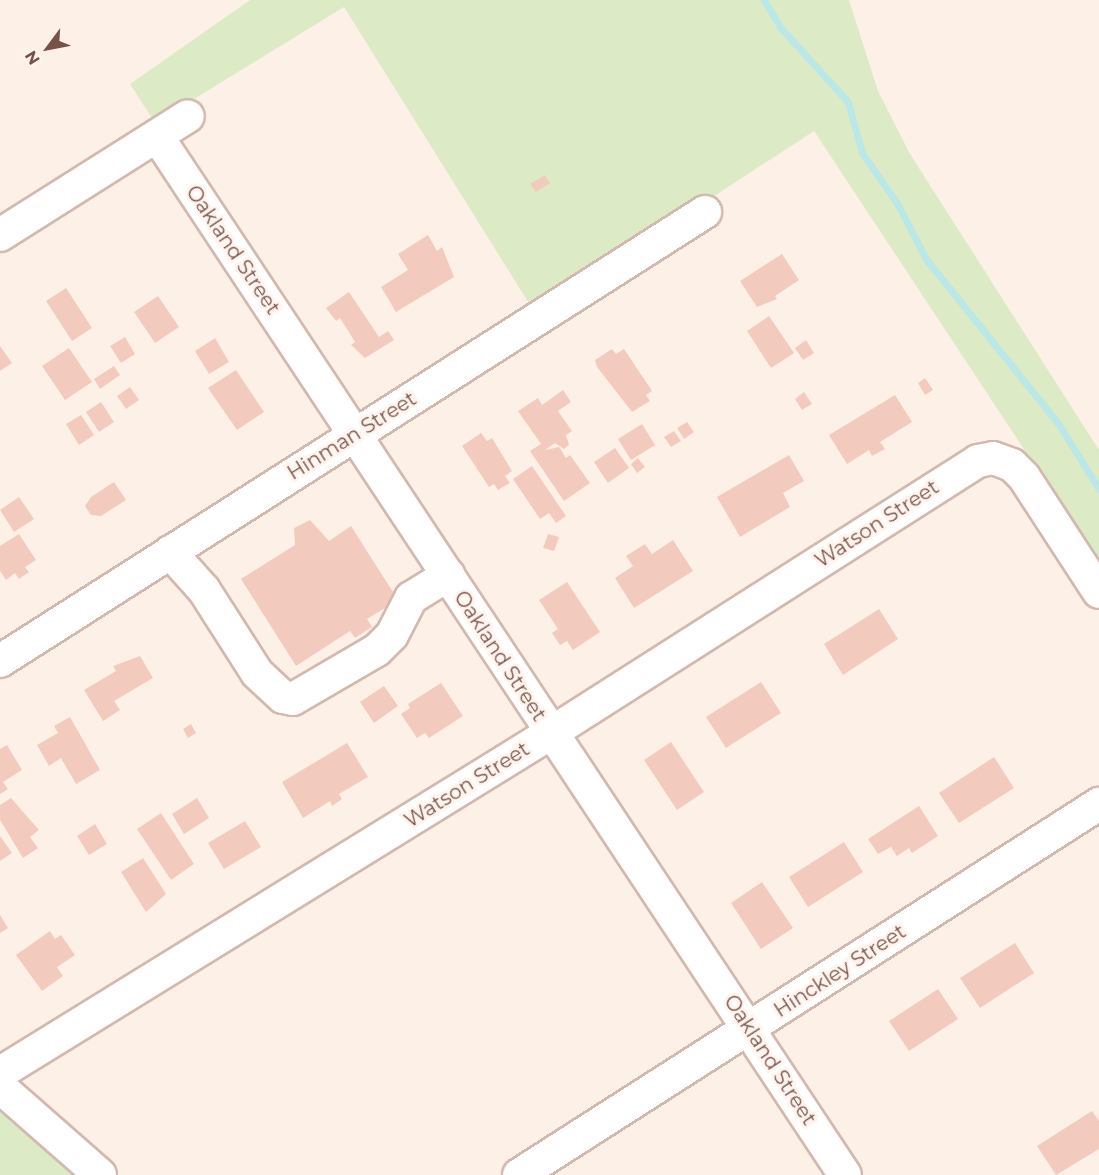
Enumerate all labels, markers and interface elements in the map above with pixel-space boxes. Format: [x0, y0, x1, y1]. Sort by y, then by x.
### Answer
north arrow [18, 18, 78, 78]
text: N [21, 47, 44, 68]
street label: Oakland Street [181, 181, 285, 319]
street label: Hinman Street [283, 387, 421, 485]
street label: Watson Street [811, 475, 943, 573]
street label: Oakland Street [449, 586, 551, 726]
street label: Watson Street [400, 737, 534, 833]
street label: Hinckley Street [770, 920, 910, 1022]
street label: Oakland Street [719, 990, 821, 1130]

